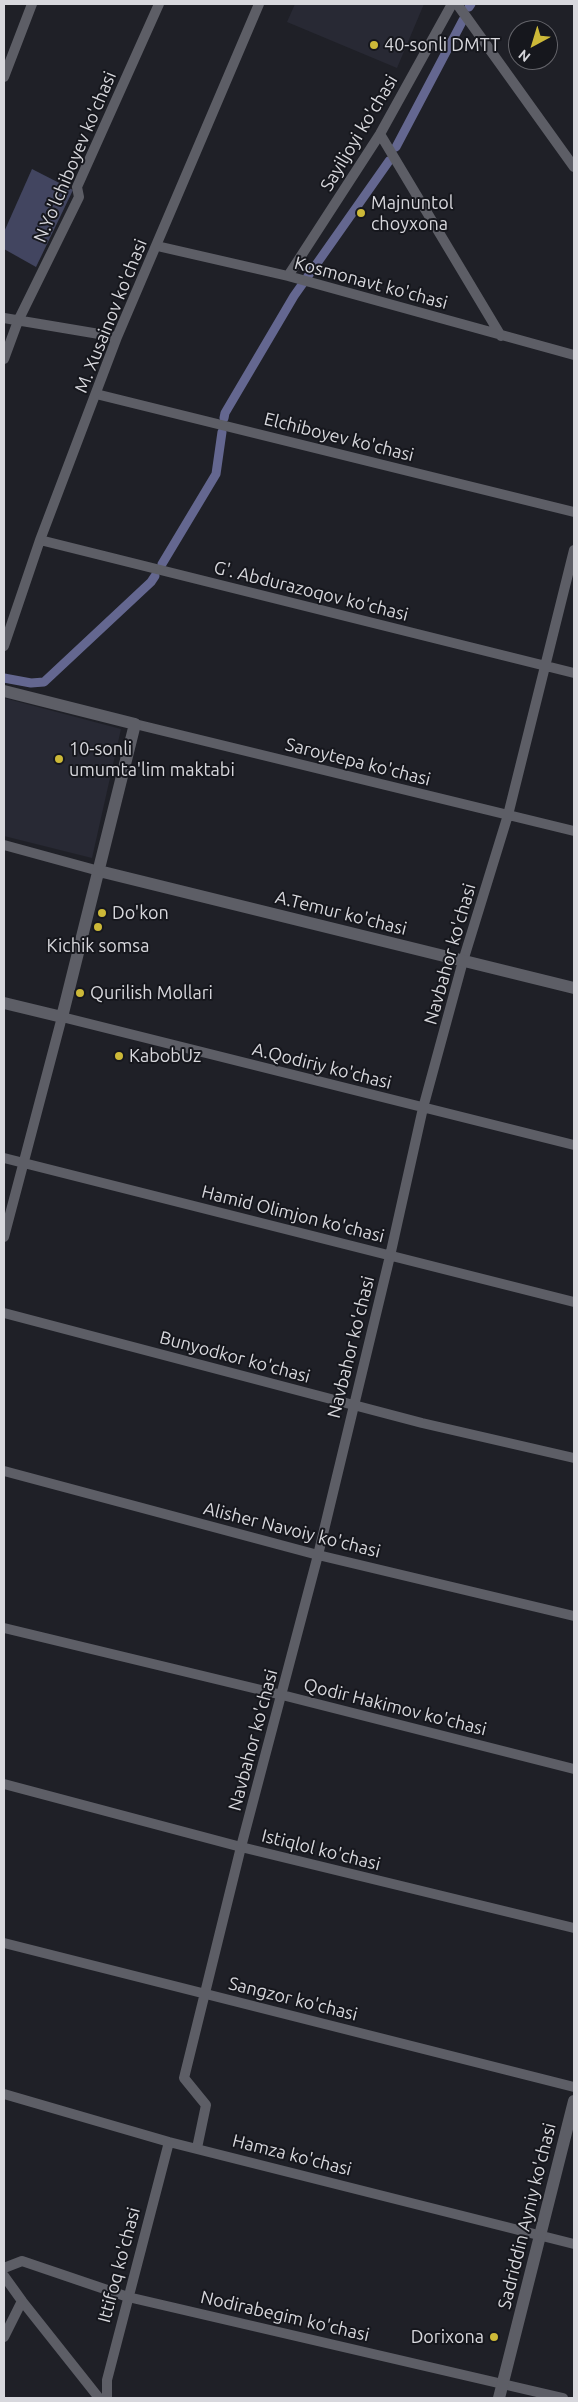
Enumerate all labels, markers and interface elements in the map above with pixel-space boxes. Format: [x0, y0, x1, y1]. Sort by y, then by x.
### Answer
north arrow [508, 20, 558, 70]
place label: 40-sonli DMTT [384, 34, 500, 56]
marker: 40-sonli DMTT [368, 39, 380, 51]
text: N [515, 46, 533, 65]
street label: N.Yo'lchiboyev ko'chasi [29, 68, 121, 246]
street label: Sayiljoyi ko'chasi [316, 71, 402, 195]
place label: Majnuntol choyxona [371, 192, 453, 234]
marker: Majnuntol choyxona [355, 207, 367, 219]
street label: M. Xusainov ko'chasi [70, 236, 152, 396]
street label: Kosmonavt ko'chasi [292, 252, 450, 314]
street label: Elchiboyev ko'chasi [262, 408, 416, 466]
street label: G'. Abdurazoqov ko'chasi [211, 556, 411, 626]
street label: Saroytepa ko'chasi [283, 734, 433, 790]
place label: 10-sonli umumta'lim maktabi [69, 738, 235, 781]
marker: 10-sonli umumta'lim maktabi [53, 753, 65, 765]
street label: Navbahor ko'chasi [420, 881, 480, 1027]
street label: A.Temur ko'chasi [273, 886, 409, 940]
place label: Do'kon [112, 902, 169, 924]
marker: Do'kon [96, 907, 108, 919]
marker: Kichik somsa [92, 921, 104, 933]
place label: Kichik somsa [47, 935, 149, 957]
place label: Qurilish Mollari [90, 982, 213, 1004]
marker: Qurilish Mollari [74, 987, 86, 999]
street label: A.Qodiriy ko'chasi [250, 1038, 394, 1094]
place label: KabobUz [129, 1045, 201, 1067]
marker: KabobUz [113, 1050, 125, 1062]
street label: Hamid Olimjon ko'chasi [199, 1181, 387, 1247]
street label: Navbahor ko'chasi [323, 1274, 379, 1420]
street label: Bunyodkor ko'chasi [157, 1327, 313, 1387]
street label: Alisher Navoiy ko'chasi [201, 1498, 383, 1562]
street label: Navbahor ko'chasi [224, 1667, 282, 1813]
street label: Qodir Hakimov ko'chasi [301, 1674, 489, 1740]
street label: Istiqlol ko'chasi [259, 1825, 383, 1875]
street label: Sangzor ko'chasi [226, 1973, 360, 2025]
street label: Sadriddin Ayniy ko'chasi [493, 2121, 561, 2311]
street label: Hamza ko'chasi [230, 2130, 354, 2180]
street label: Ittifoq ko'chasi [93, 2205, 145, 2325]
street label: Nodirabegim ko'chasi [199, 2286, 371, 2346]
place label: Dorixona [411, 2326, 484, 2348]
marker: Dorixona [488, 2331, 500, 2343]

